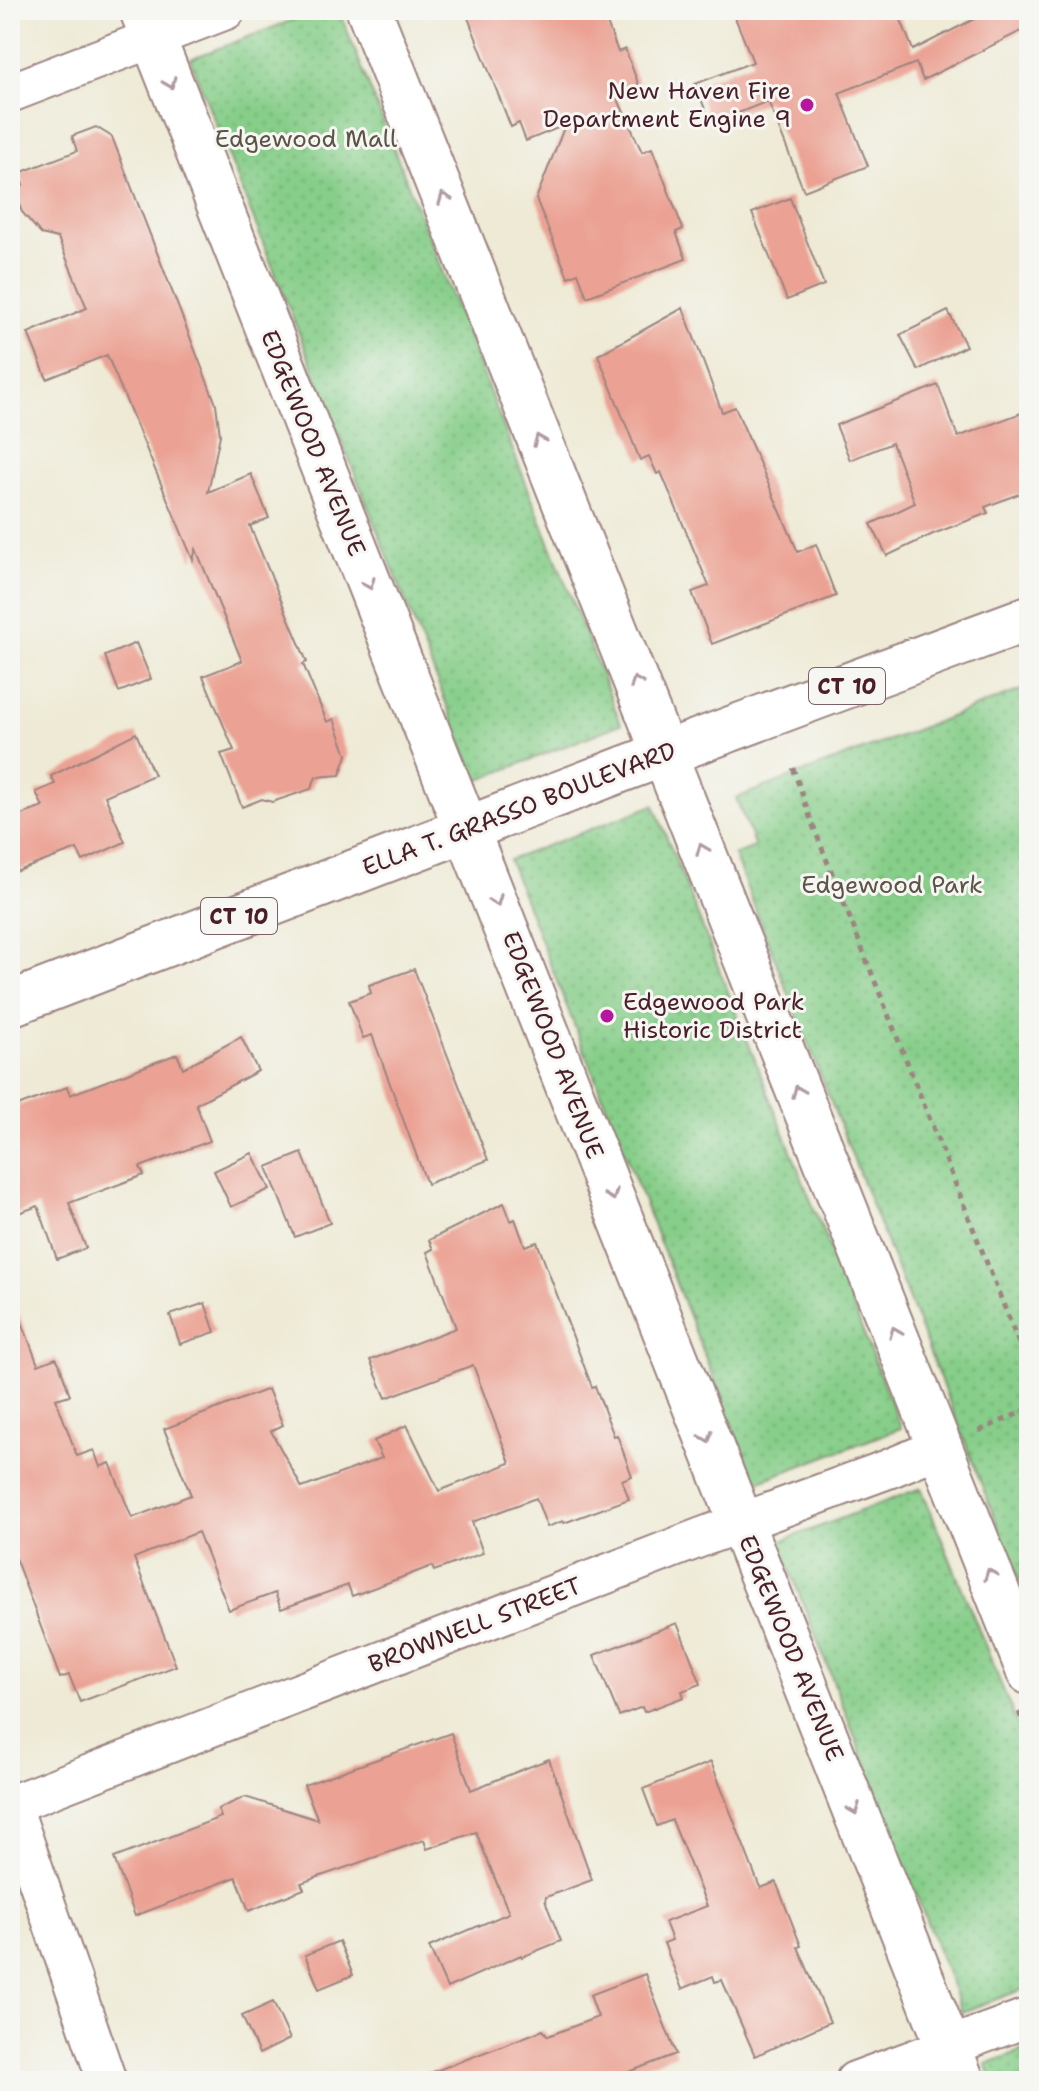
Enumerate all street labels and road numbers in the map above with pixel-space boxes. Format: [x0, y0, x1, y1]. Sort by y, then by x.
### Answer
street label: EDGEWOOD AVENUE [253, 325, 373, 561]
road number: CT 10 [809, 668, 885, 704]
street label: ELLA T. GRASSO BOULEVARD [358, 734, 680, 884]
road number: CT 10 [201, 898, 277, 934]
street label: EDGEWOOD AVENUE [495, 927, 611, 1163]
street label: EDGEWOOD AVENUE [731, 1530, 851, 1766]
street label: BROWNELL STREET [364, 1570, 586, 1680]

